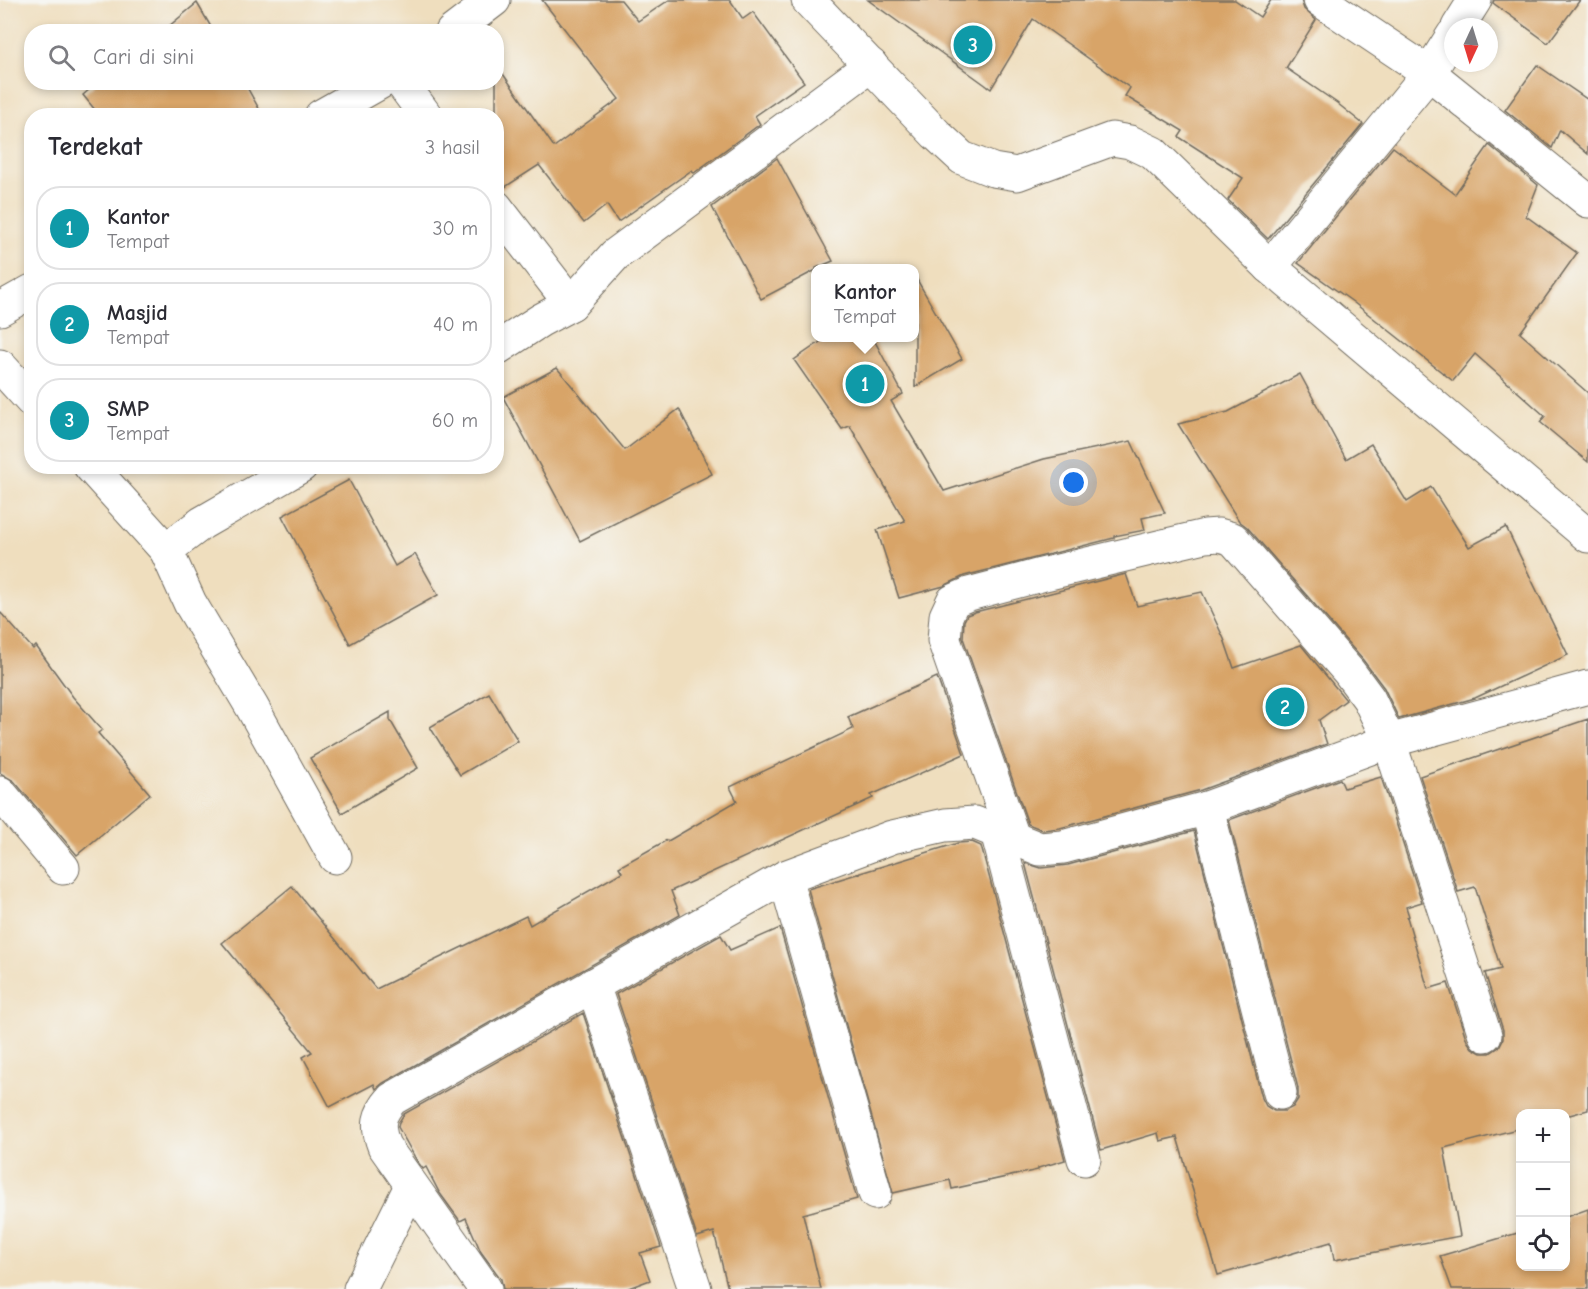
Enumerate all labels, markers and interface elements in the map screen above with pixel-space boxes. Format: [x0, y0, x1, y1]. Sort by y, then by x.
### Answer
north arrow [1444, 18, 1498, 72]
pin: 3 [954, 22, 992, 68]
search box [24, 24, 504, 90]
icon: search [45, 41, 78, 74]
text: Cari di sini [93, 44, 194, 70]
text: Terdekat [48, 132, 142, 162]
text: 3 hasil [425, 136, 480, 159]
text: Kantor [107, 204, 169, 230]
text: 1 [66, 217, 73, 240]
text: 30 m [432, 217, 478, 240]
text: Tempat [107, 230, 169, 253]
popup [811, 264, 919, 342]
text: Kantor [834, 279, 896, 305]
text: Masjid [107, 300, 168, 326]
text: Tempat [834, 305, 896, 328]
text: 2 [65, 313, 74, 336]
text: 40 m [433, 313, 478, 336]
text: Tempat [107, 326, 169, 349]
pin: 1 [846, 362, 884, 406]
text: SMP [107, 396, 149, 422]
text: 3 [65, 409, 74, 432]
text: 60 m [432, 409, 478, 432]
text: Tempat [107, 422, 169, 445]
your location [1059, 468, 1088, 497]
pin: 2 [1266, 684, 1304, 730]
map controls [1516, 1109, 1570, 1271]
button: + [1516, 1109, 1570, 1163]
button: − [1516, 1163, 1570, 1217]
button: locate [1516, 1217, 1570, 1271]

